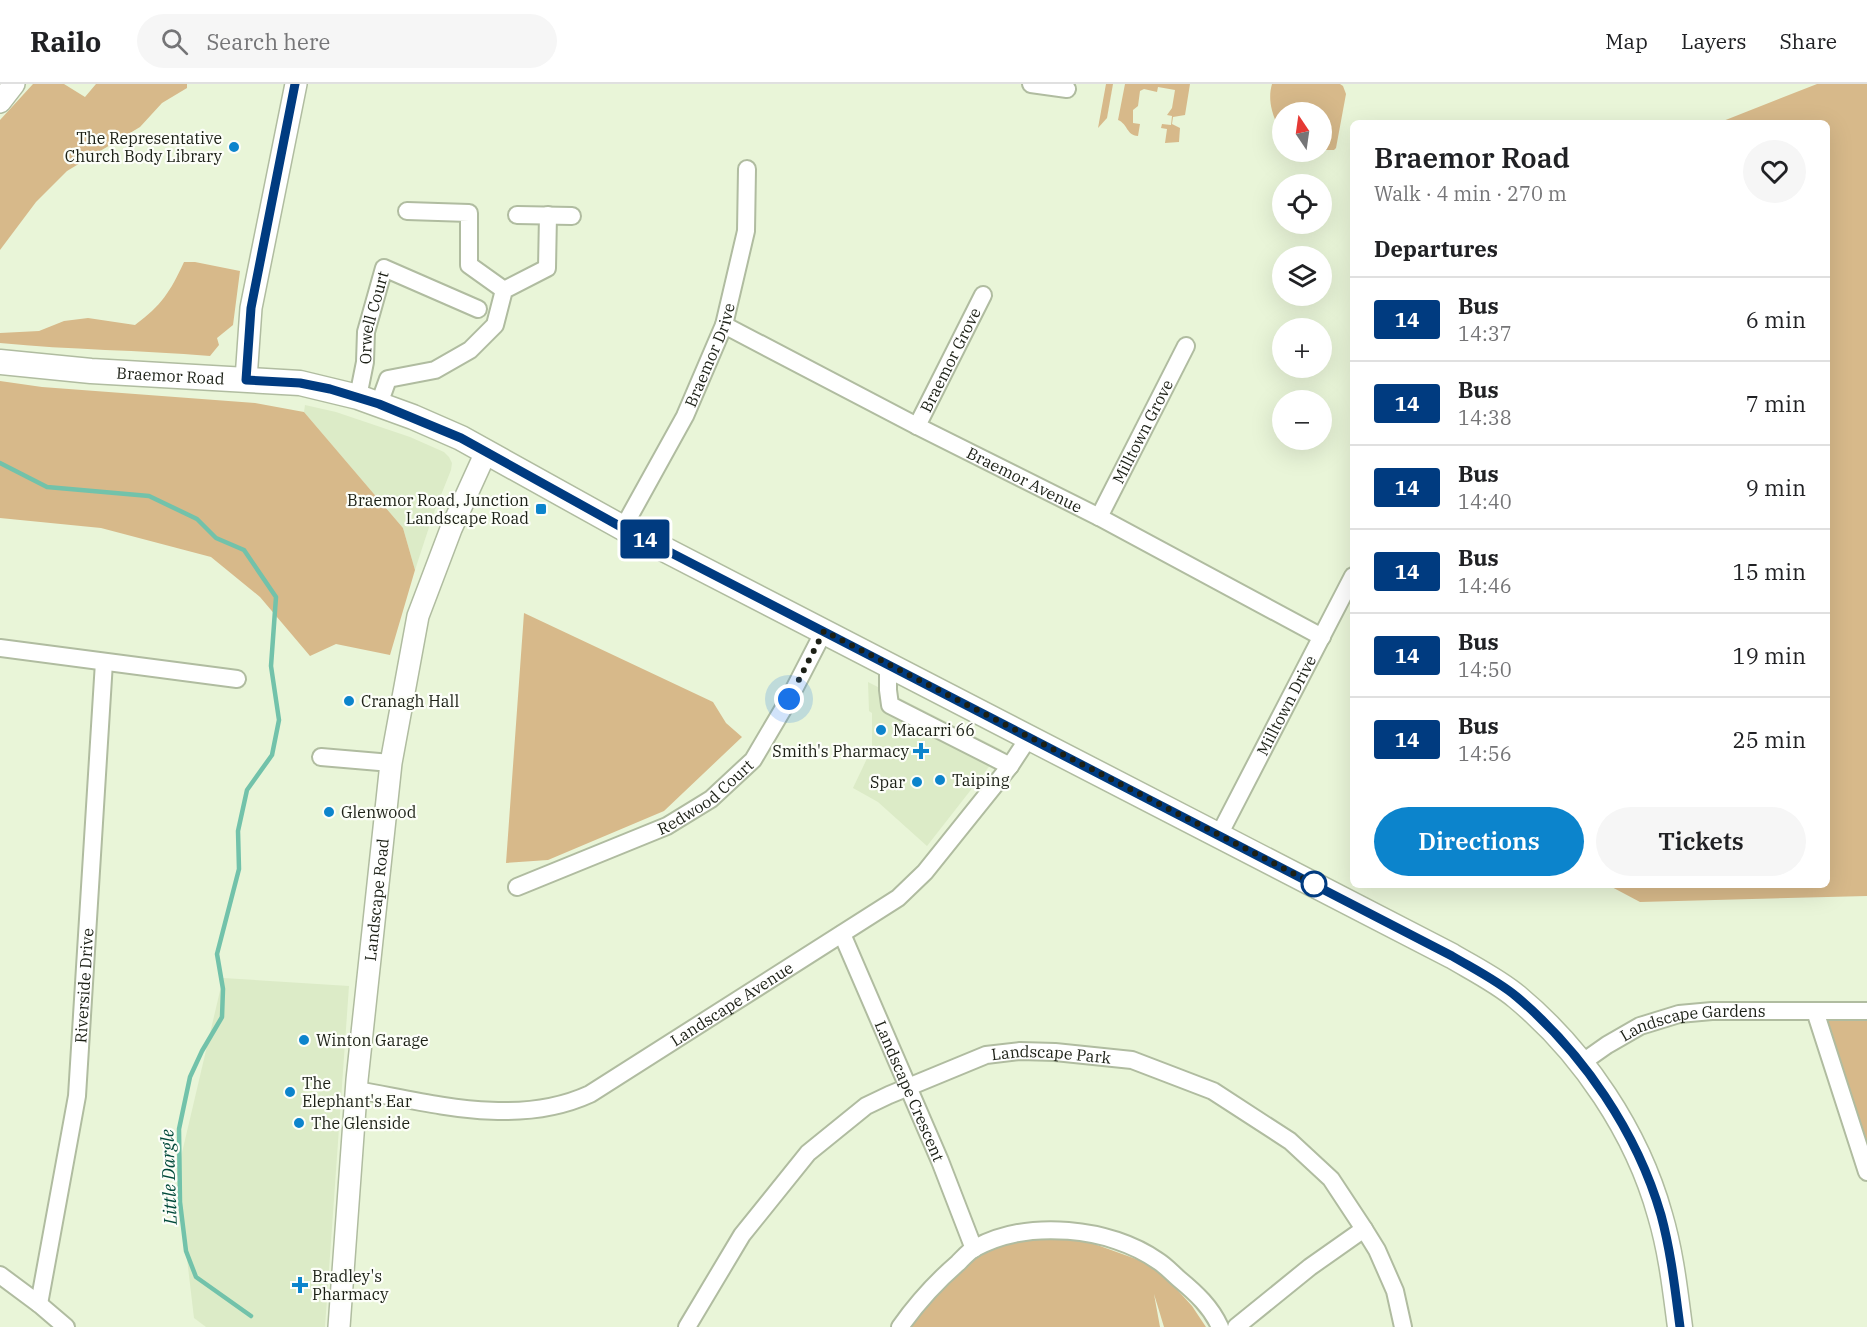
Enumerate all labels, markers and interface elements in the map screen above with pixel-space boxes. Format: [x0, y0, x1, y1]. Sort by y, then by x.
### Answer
search box [137, 14, 557, 68]
text: Railo [30, 23, 101, 60]
icon: search [158, 25, 191, 58]
text: Search here [206, 27, 330, 56]
text: Map [1605, 27, 1648, 55]
text: Layers [1681, 27, 1747, 55]
text: Share [1780, 27, 1837, 55]
north arrow [1272, 102, 1332, 162]
map controls [1272, 102, 1332, 450]
place label: The Representative Church Body Library [65, 128, 222, 166]
text: Braemor Road [1374, 139, 1570, 176]
marker: The Representative Church Body Library [227, 140, 241, 154]
button: heart [1743, 140, 1806, 203]
button: locate [1272, 174, 1332, 234]
text: Walk · 4 min · 270 m [1374, 180, 1567, 207]
text: Departures [1374, 234, 1498, 263]
button: layers [1272, 246, 1332, 306]
street label: Orwell Court [355, 268, 393, 365]
text: Bus [1458, 291, 1499, 320]
street label: Braemor Drive [680, 301, 739, 410]
street label: Braemor Grove [916, 304, 985, 416]
text: 14 [1394, 305, 1420, 333]
text: 6 min [1746, 305, 1806, 334]
button: + [1272, 318, 1332, 378]
text: 14:37 [1458, 320, 1512, 347]
street label: Braemor Road [116, 362, 225, 389]
text: Bus [1458, 375, 1499, 404]
street label: Milltown Grove [1108, 376, 1177, 487]
text: 14 [1394, 389, 1420, 417]
text: 7 min [1746, 389, 1806, 418]
button: − [1272, 390, 1332, 450]
text: 14:38 [1458, 404, 1512, 431]
street label: Braemor Avenue [963, 443, 1086, 517]
text: Bus [1458, 459, 1499, 488]
text: 14 [1394, 473, 1420, 501]
text: 9 min [1746, 473, 1806, 502]
text: 14:40 [1458, 488, 1512, 515]
place label: Braemor Road, Junction Landscape Road [347, 490, 529, 528]
marker: Braemor Road, Junction Landscape Road [534, 502, 548, 516]
line badge: 14 [618, 520, 672, 558]
text: 14 [632, 525, 658, 553]
text: Bus [1458, 543, 1499, 572]
text: 14 [1394, 557, 1420, 585]
text: 15 min [1733, 557, 1806, 586]
text: 14:46 [1458, 572, 1512, 599]
text: Bus [1458, 627, 1499, 656]
text: 14 [1394, 641, 1420, 669]
text: 19 min [1733, 641, 1806, 670]
street label: Milltown Drive [1252, 652, 1320, 759]
text: 14:50 [1458, 656, 1512, 683]
your location [774, 684, 804, 714]
place label: Cranagh Hall [361, 691, 459, 711]
marker: Cranagh Hall [342, 694, 356, 708]
text: Bus [1458, 711, 1499, 740]
place label: Macarri 66 [893, 720, 975, 740]
marker: Macarri 66 [874, 723, 888, 737]
text: 14 [1394, 725, 1420, 753]
text: 25 min [1733, 725, 1806, 754]
text: 14:56 [1458, 740, 1512, 767]
place label: Smith's Pharmacy [772, 741, 909, 761]
marker: Smith's Pharmacy [914, 744, 928, 758]
street label: Redwood Court [654, 755, 758, 839]
place label: Taiping [952, 770, 1010, 790]
place label: Spar [870, 772, 905, 792]
marker: Taiping [933, 773, 947, 787]
marker: Spar [910, 775, 924, 789]
place label: Glenwood [341, 802, 417, 822]
marker: Glenwood [322, 805, 336, 819]
button: Directions [1374, 807, 1584, 876]
button: Tickets [1596, 807, 1806, 876]
street label: Landscape Road [360, 837, 393, 962]
unlabelled marker [1301, 871, 1327, 897]
street label: Riverside Drive [70, 928, 97, 1044]
street label: Landscape Avenue [667, 957, 797, 1050]
street label: Landscape Gardens [1616, 1001, 1766, 1045]
street label: Landscape Crescent [871, 1017, 949, 1165]
place label: Winton Garage [316, 1030, 428, 1050]
marker: Winton Garage [297, 1033, 311, 1047]
street label: Landscape Park [990, 1041, 1113, 1068]
place label: The Elephant's Ear [302, 1073, 412, 1111]
marker: The Elephant's Ear [283, 1085, 297, 1099]
place label: The Glenside [311, 1113, 410, 1133]
marker: The Glenside [292, 1116, 306, 1130]
water label: Little Dargle [155, 1129, 182, 1226]
place label: Bradley's Pharmacy [312, 1266, 389, 1304]
marker: Bradley's Pharmacy [293, 1278, 307, 1292]

